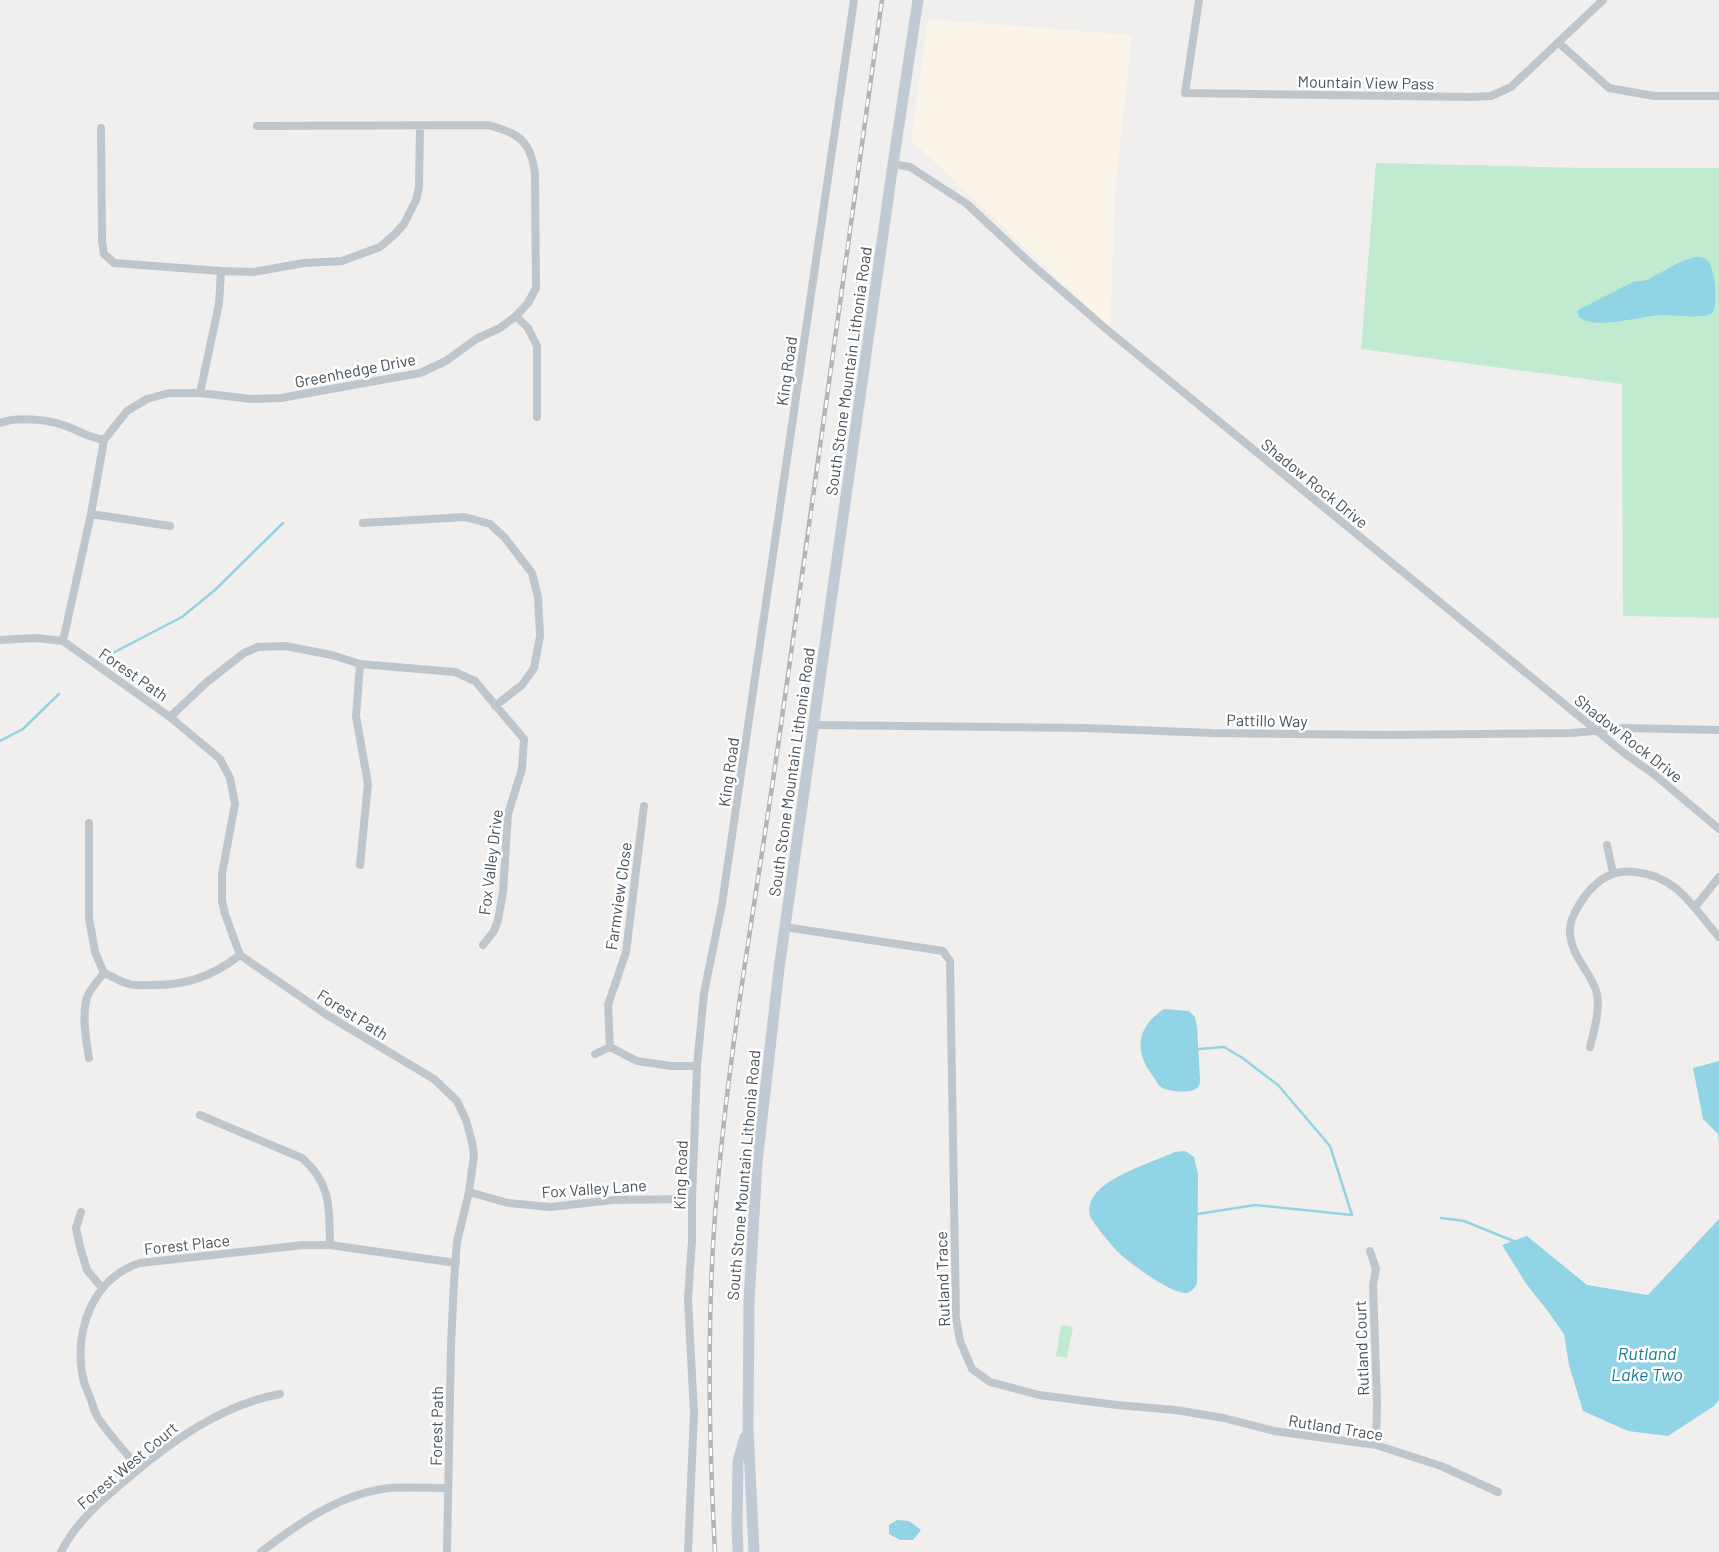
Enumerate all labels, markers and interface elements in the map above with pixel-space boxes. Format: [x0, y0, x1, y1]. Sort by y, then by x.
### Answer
street label: Mountain View Pass [1298, 71, 1434, 93]
street label: South Stone Mountain Lithonia Road [821, 245, 875, 497]
street label: King Road [772, 335, 800, 407]
street label: Greenhedge Drive [293, 349, 417, 391]
street label: Shadow Rock Drive [1258, 434, 1372, 532]
street label: Forest Path [96, 643, 172, 705]
street label: South Stone Mountain Lithonia Road [764, 646, 818, 898]
street label: Shadow Rock Drive [1571, 690, 1687, 786]
street label: Pattillo Way [1226, 710, 1308, 730]
street label: King Road [714, 736, 742, 808]
street label: Fox Valley Drive [474, 808, 506, 916]
street label: Farmview Close [601, 841, 635, 951]
street label: Forest Path [314, 985, 392, 1043]
street label: South Stone Mountain Lithonia Road [723, 1049, 763, 1301]
street label: King Road [669, 1140, 691, 1210]
street label: Fox Valley Lane [541, 1175, 647, 1201]
street label: Forest Place [143, 1230, 231, 1258]
street label: Rutland Trace [931, 1231, 953, 1327]
street label: Rutland Court [1350, 1300, 1372, 1396]
water label: Rutland Lake Two [1611, 1342, 1683, 1385]
street label: Forest Path [426, 1386, 446, 1466]
street label: Rutland Trace [1287, 1410, 1385, 1444]
street label: Forest West Court [73, 1417, 181, 1513]

